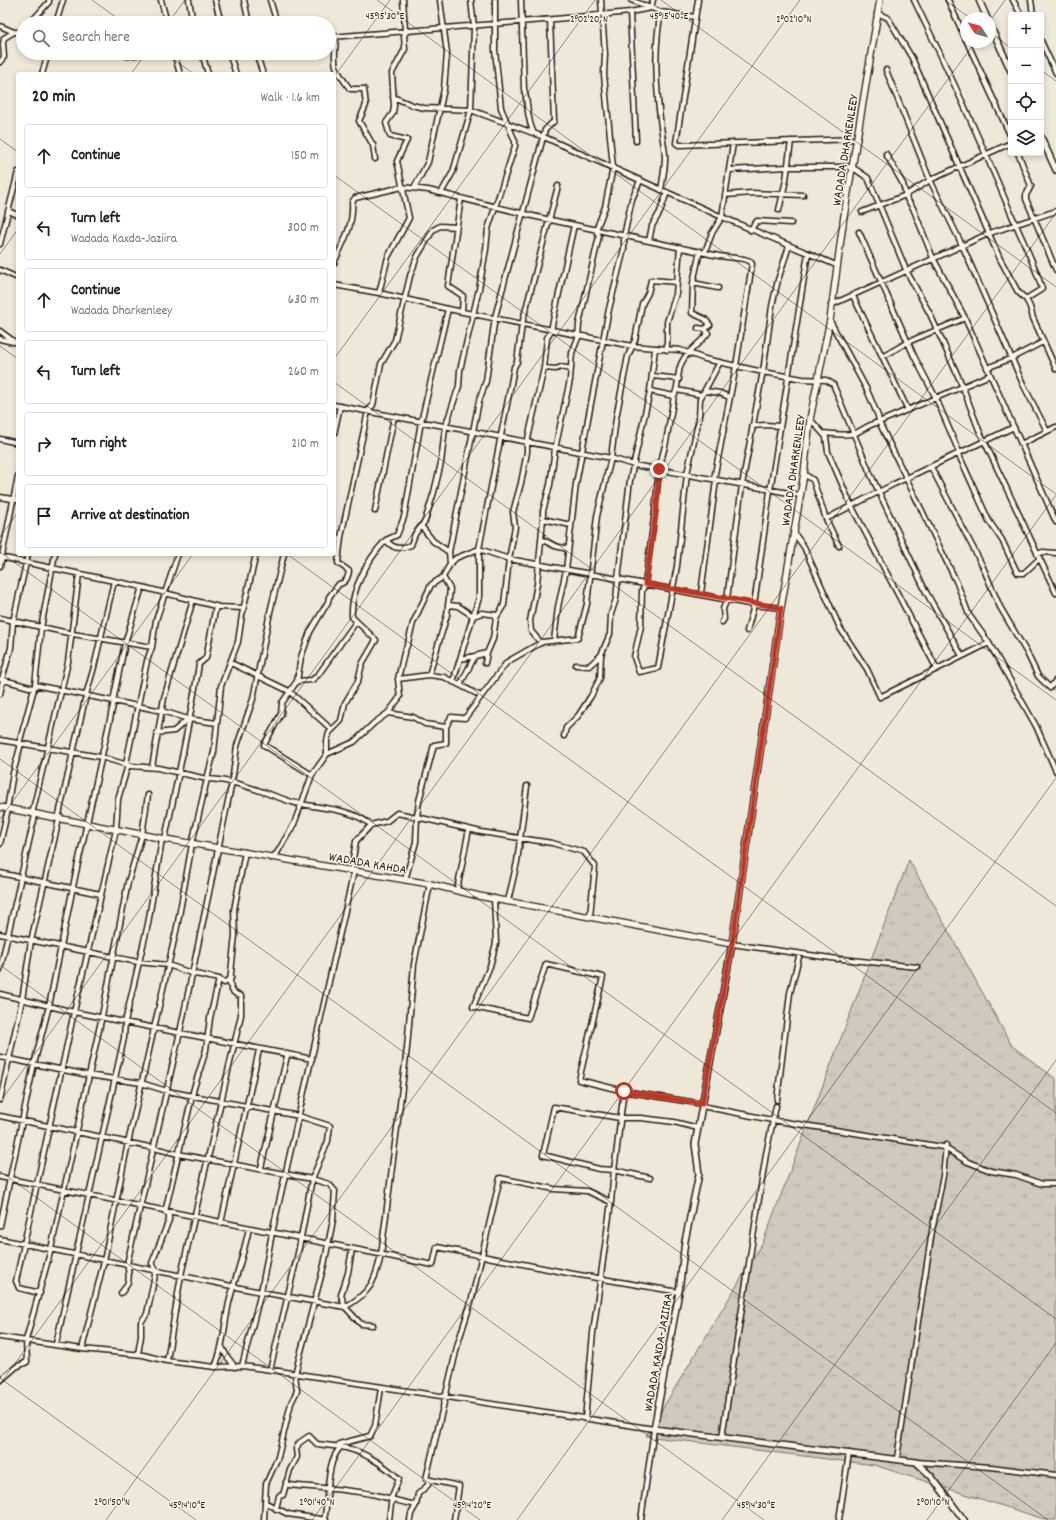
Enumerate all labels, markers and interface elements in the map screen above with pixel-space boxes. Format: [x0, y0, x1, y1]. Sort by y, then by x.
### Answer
text: 45°15'30"E [366, 10, 405, 24]
text: 45°15'40"E [650, 10, 689, 24]
north arrow [960, 12, 996, 48]
map controls [1008, 12, 1044, 156]
button: + [1008, 12, 1044, 48]
text: 2°02'20"N [570, 13, 608, 27]
text: 2°02'10"N [776, 13, 812, 27]
search box [16, 16, 336, 60]
icon: search [30, 27, 52, 49]
text: Search here [62, 27, 130, 49]
button: − [1008, 48, 1044, 84]
button: locate [1008, 84, 1044, 120]
text: 20 min [32, 86, 75, 110]
text: Walk · 1.6 km [260, 89, 320, 108]
street label: WADADA DHARKENLEEY [828, 92, 865, 207]
button: layers [1008, 120, 1044, 156]
icon: ahead [33, 145, 55, 167]
text: Continue [71, 145, 120, 167]
text: 150 m [291, 147, 319, 166]
text: Turn left [71, 208, 120, 230]
icon: left [33, 217, 55, 239]
text: 300 m [287, 219, 319, 238]
text: Wadada Kaxda-Jaziira [71, 230, 177, 249]
text: Continue [71, 280, 120, 302]
icon: ahead [33, 289, 55, 311]
text: 630 m [288, 291, 319, 310]
text: Wadada Dharkenleey [71, 302, 172, 321]
icon: left [33, 361, 55, 383]
text: Turn left [71, 361, 120, 383]
text: 260 m [288, 363, 319, 382]
street label: WADADA DHARKENLEEY [777, 412, 812, 527]
icon: right [33, 433, 55, 455]
text: Turn right [71, 433, 127, 455]
text: 210 m [291, 435, 319, 454]
route end [650, 460, 668, 478]
icon: arrive [33, 505, 55, 527]
text: Arrive at destination [71, 505, 189, 527]
street label: WADADA KAHDA [327, 848, 408, 881]
route start [615, 1082, 633, 1100]
street label: WADADA KAXDA-JAZIIRA [640, 1292, 679, 1413]
text: 2°01'50"N [94, 1496, 130, 1510]
text: 2°01'40"N [299, 1496, 335, 1510]
text: 2°01'10"N [916, 1496, 950, 1510]
text: 45°14'10"E [169, 1499, 205, 1513]
text: 45°14'20"E [453, 1499, 492, 1513]
text: 45°14'30"E [737, 1499, 776, 1513]

